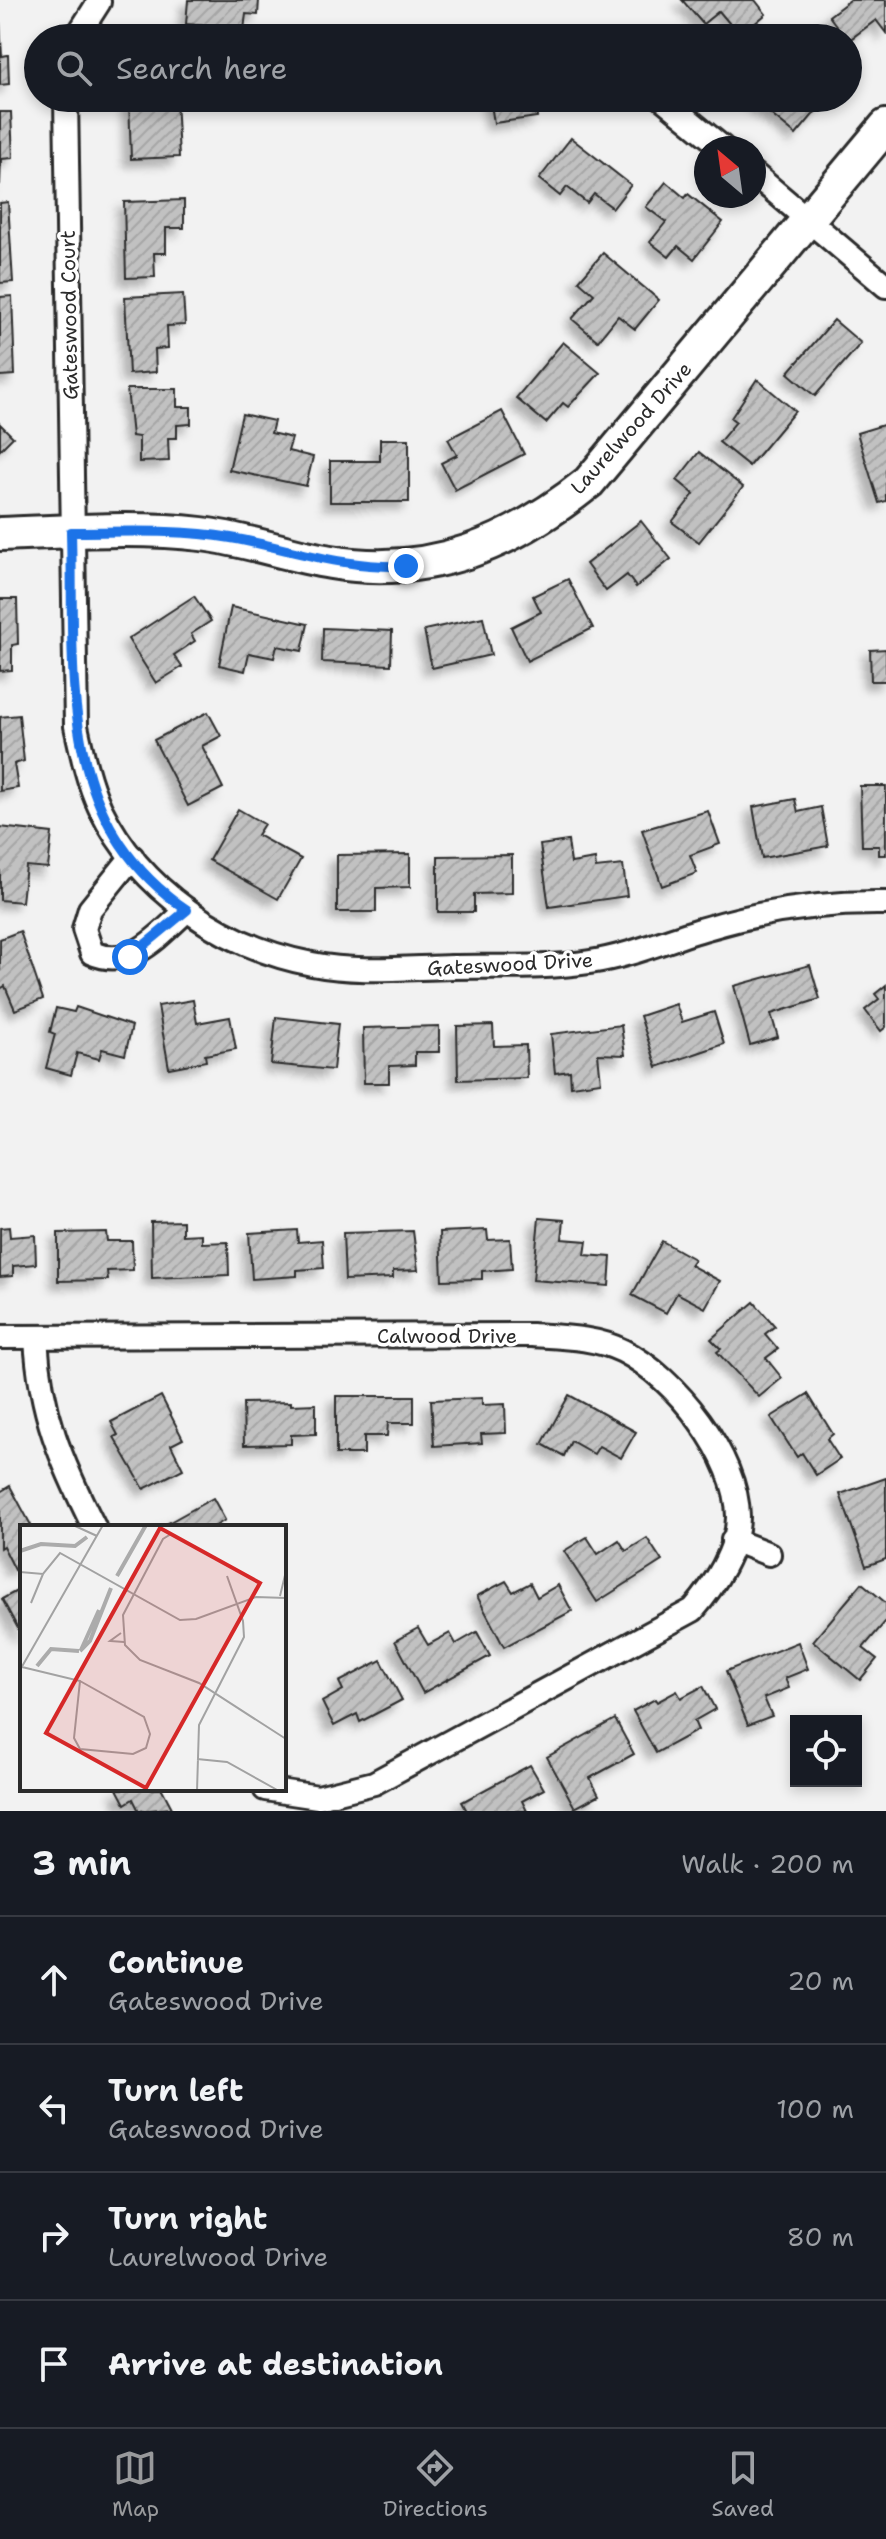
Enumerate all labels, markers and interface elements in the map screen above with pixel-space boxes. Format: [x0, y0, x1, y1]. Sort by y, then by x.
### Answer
search box [24, 24, 862, 112]
icon: search [52, 46, 96, 90]
text: Search here [116, 48, 287, 89]
north arrow [694, 136, 766, 208]
street label: Gateswood Court [55, 230, 83, 400]
street label: Laurelwood Drive [565, 356, 697, 500]
route end [388, 548, 424, 584]
route start [112, 939, 148, 975]
street label: Gateswood Drive [426, 947, 594, 981]
street label: Calwood Drive [377, 1323, 517, 1349]
inset map [20, 1525, 286, 1791]
map controls [790, 1715, 862, 1787]
button: locate [790, 1715, 862, 1787]
text: 3 min [32, 1840, 131, 1886]
text: Walk · 200 m [681, 1846, 854, 1881]
text: Continue [108, 1942, 244, 1983]
icon: ahead [32, 1958, 76, 2002]
text: 20 m [787, 1963, 854, 1998]
text: Gateswood Drive [108, 1983, 324, 2018]
text: Turn left [108, 2070, 243, 2111]
icon: left [32, 2086, 76, 2130]
text: 100 m [776, 2091, 854, 2126]
text: Gateswood Drive [108, 2111, 324, 2146]
text: Turn right [108, 2198, 267, 2239]
icon: right [32, 2214, 76, 2258]
text: 80 m [787, 2219, 854, 2254]
text: Laurelwood Drive [108, 2239, 328, 2274]
icon: arrive [32, 2342, 76, 2386]
text: Arrive at destination [108, 2344, 443, 2385]
tab: Map [112, 2446, 159, 2523]
tab: Directions [383, 2446, 488, 2523]
tab: Saved [712, 2446, 774, 2523]

